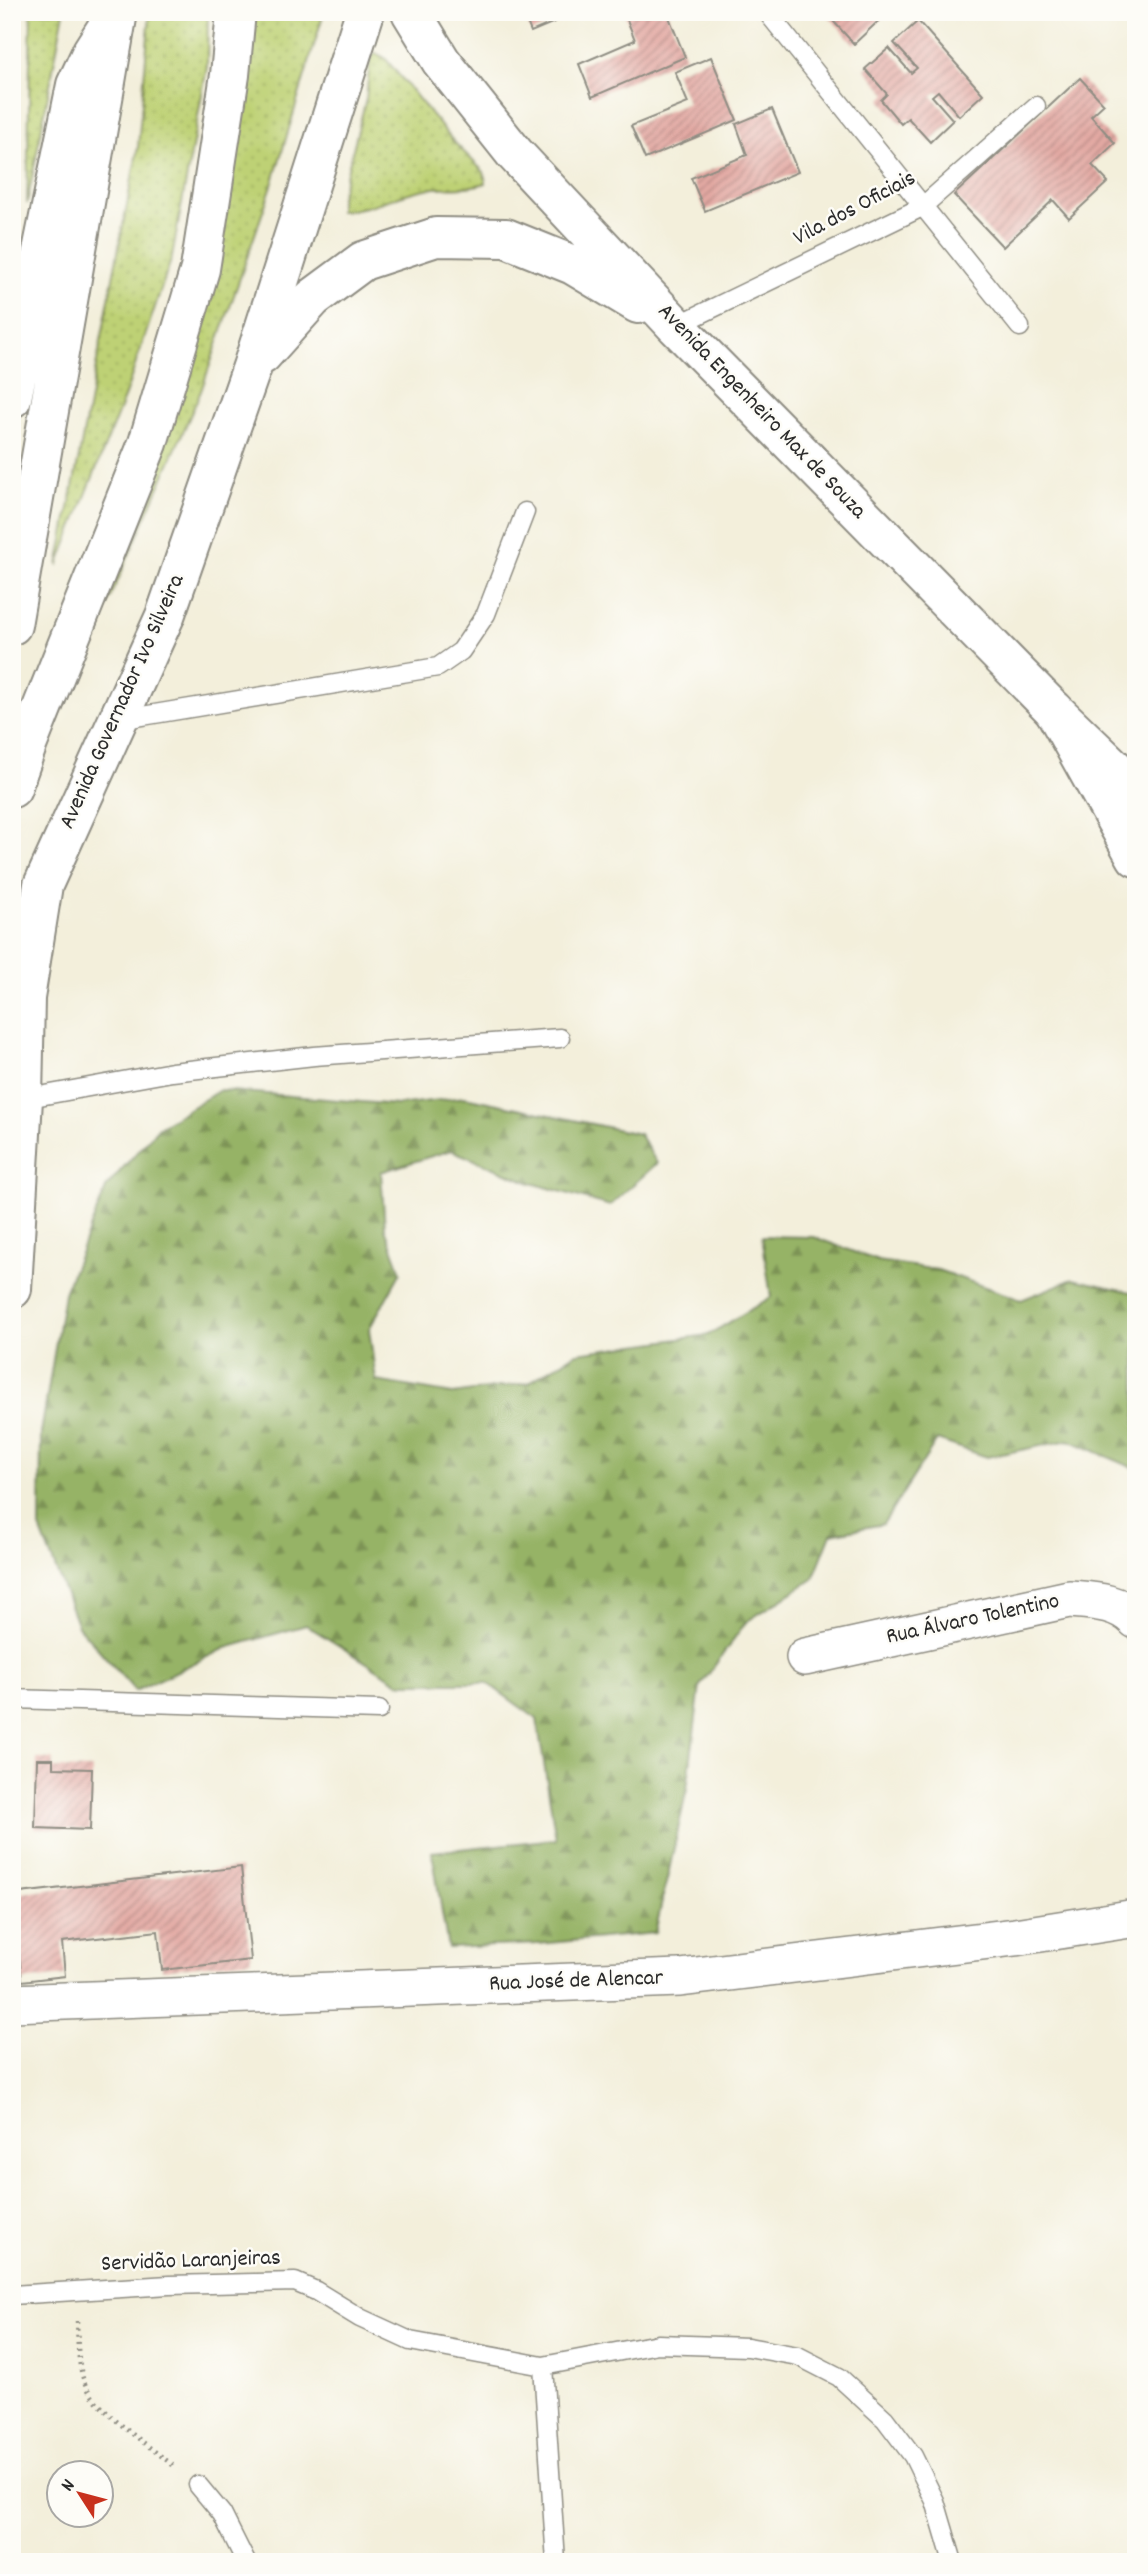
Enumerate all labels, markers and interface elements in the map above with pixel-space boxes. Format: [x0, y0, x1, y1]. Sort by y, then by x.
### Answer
street label: Vila dos Oficiais [788, 163, 922, 255]
street label: Avenida Engenheiro Max de Souza [649, 297, 874, 528]
street label: Avenida Governador Ivo Silveira [52, 568, 195, 835]
street label: Rua Álvaro Tolentino [883, 1586, 1063, 1654]
street label: Rua José de Alencar [488, 1962, 664, 2002]
street label: Servidão Laranjeiras [101, 2242, 281, 2282]
north arrow [46, 2458, 116, 2528]
text: N [55, 2474, 83, 2498]

